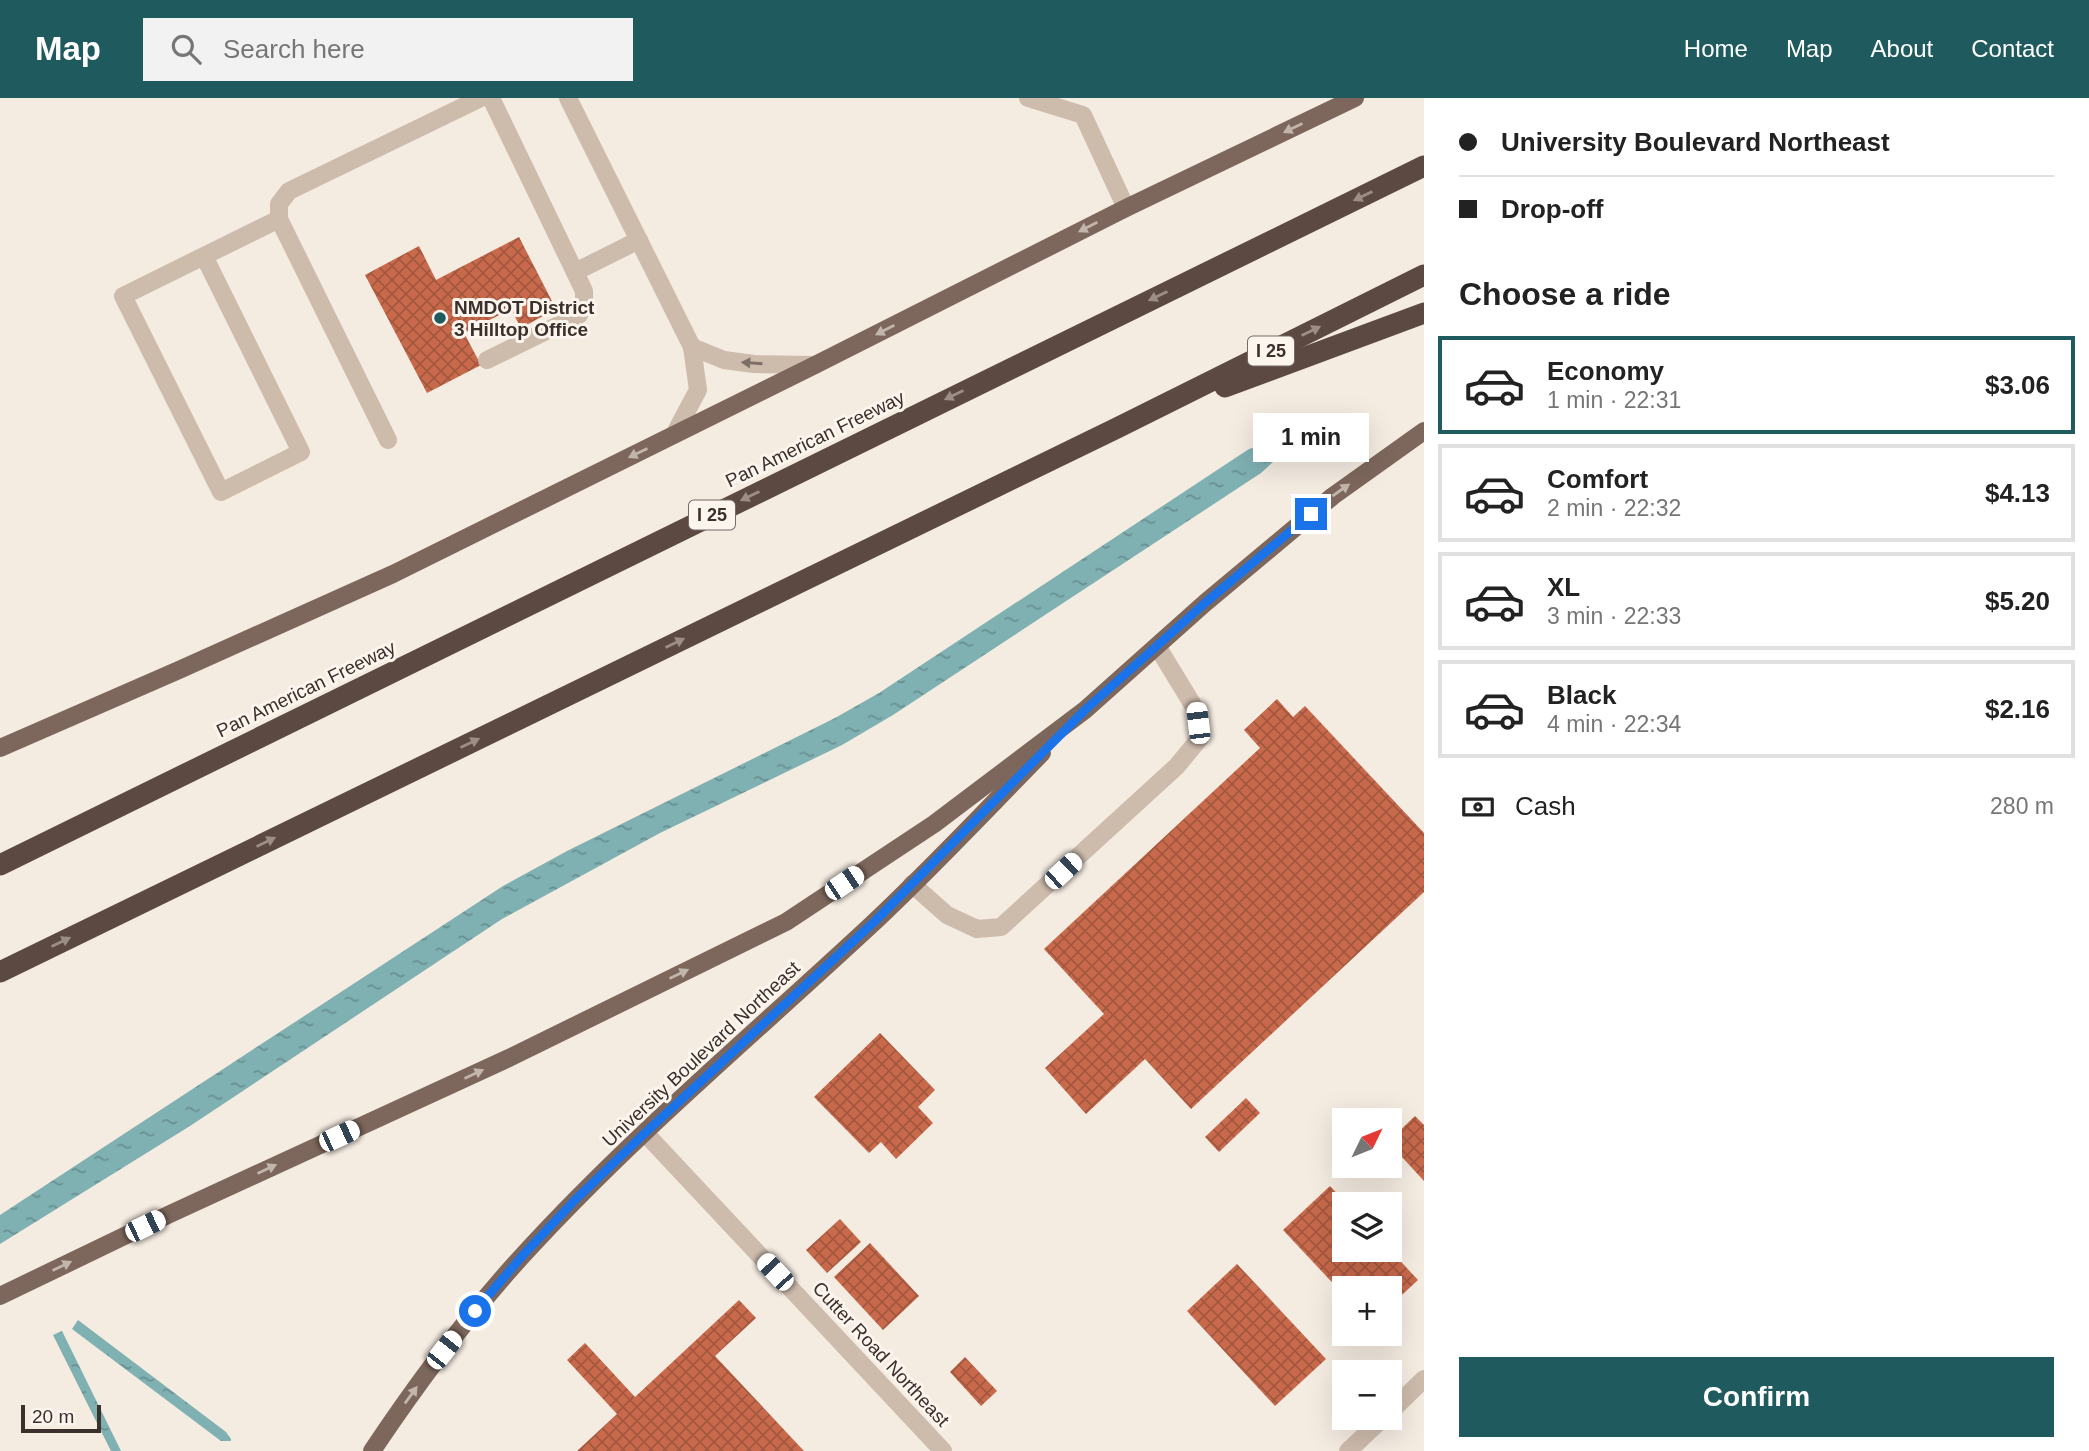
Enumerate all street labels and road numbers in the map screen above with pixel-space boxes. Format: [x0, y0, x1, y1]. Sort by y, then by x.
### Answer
road number: I 25 [1248, 337, 1294, 366]
street label: Pan American Freeway [722, 386, 908, 491]
road number: I 25 [689, 500, 735, 530]
street label: Pan American Freeway [213, 636, 399, 741]
street label: University Boulevard Northeast [598, 957, 804, 1151]
street label: Cutter Road Northeast [808, 1277, 954, 1431]

